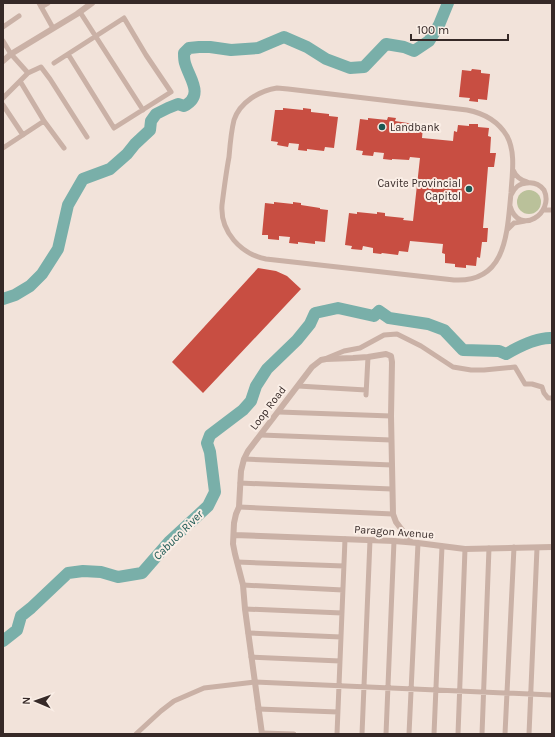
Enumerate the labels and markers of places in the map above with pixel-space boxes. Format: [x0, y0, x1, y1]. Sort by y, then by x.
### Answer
place label: Landbank [390, 121, 440, 134]
marker: Landbank [377, 122, 387, 132]
place label: Cavite Provincial Capitol [377, 177, 461, 203]
marker: Cavite Provincial Capitol [464, 184, 474, 194]

